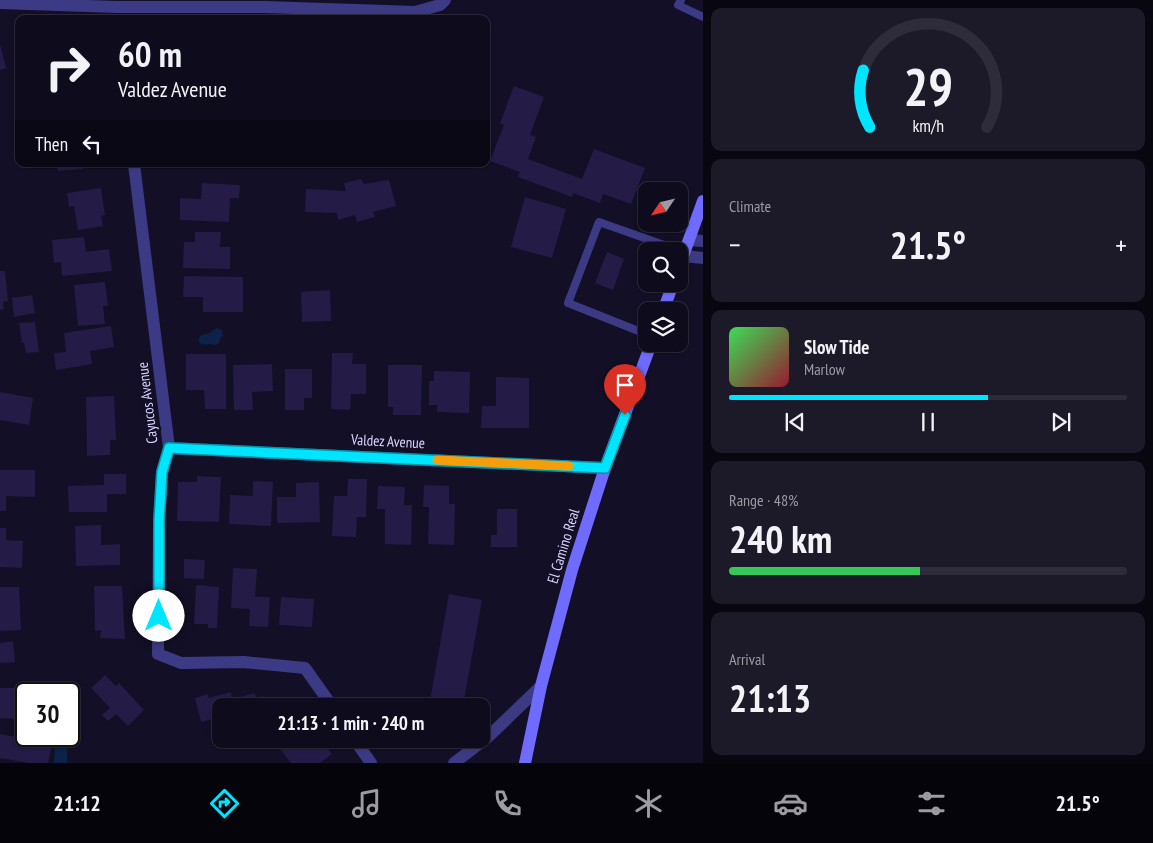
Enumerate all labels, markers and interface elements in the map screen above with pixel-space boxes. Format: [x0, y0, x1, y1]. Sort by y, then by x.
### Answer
text: 60 m [118, 31, 182, 77]
icon: right [35, 35, 100, 100]
text: 29 [903, 53, 953, 120]
text: Valdez Avenue [118, 75, 227, 103]
text: km/h [912, 114, 944, 137]
icon: left [78, 130, 106, 158]
text: Then [35, 132, 68, 156]
north arrow [638, 182, 688, 232]
map controls [638, 182, 688, 352]
text: Climate [729, 196, 771, 216]
text: 21.5° [890, 220, 966, 269]
text: − [729, 226, 741, 263]
text: + [1115, 226, 1127, 263]
button: search [638, 242, 688, 292]
button: layers [638, 302, 688, 352]
text: Slow Tide [804, 335, 869, 359]
text: Marlow [804, 359, 845, 379]
street label: Cayucos Avenue [133, 361, 161, 445]
pin [604, 364, 646, 415]
icon: arrive [611, 371, 639, 399]
icon: previous [781, 408, 809, 436]
icon: pause [914, 408, 942, 436]
icon: next [1047, 408, 1075, 436]
street label: Valdez Avenue [349, 430, 426, 452]
text: Range · 48% [729, 490, 798, 510]
street label: El Camino Real [543, 506, 584, 586]
text: 240 km [729, 514, 832, 563]
position arrow [132, 589, 184, 641]
text: Arrival [729, 649, 765, 669]
text: 21:13 [729, 673, 811, 722]
speed limit sign: 30 [15, 682, 80, 747]
text: 21:13 · 1 min · 240 m [278, 711, 424, 735]
icon: directions [207, 786, 242, 821]
icon: music [349, 786, 384, 821]
icon: phone [490, 786, 525, 821]
icon: climate [631, 786, 666, 821]
icon: car [773, 786, 808, 821]
icon: filters [914, 786, 949, 821]
text: 21:12 [53, 789, 101, 817]
text: 21.5° [1056, 789, 1100, 817]

